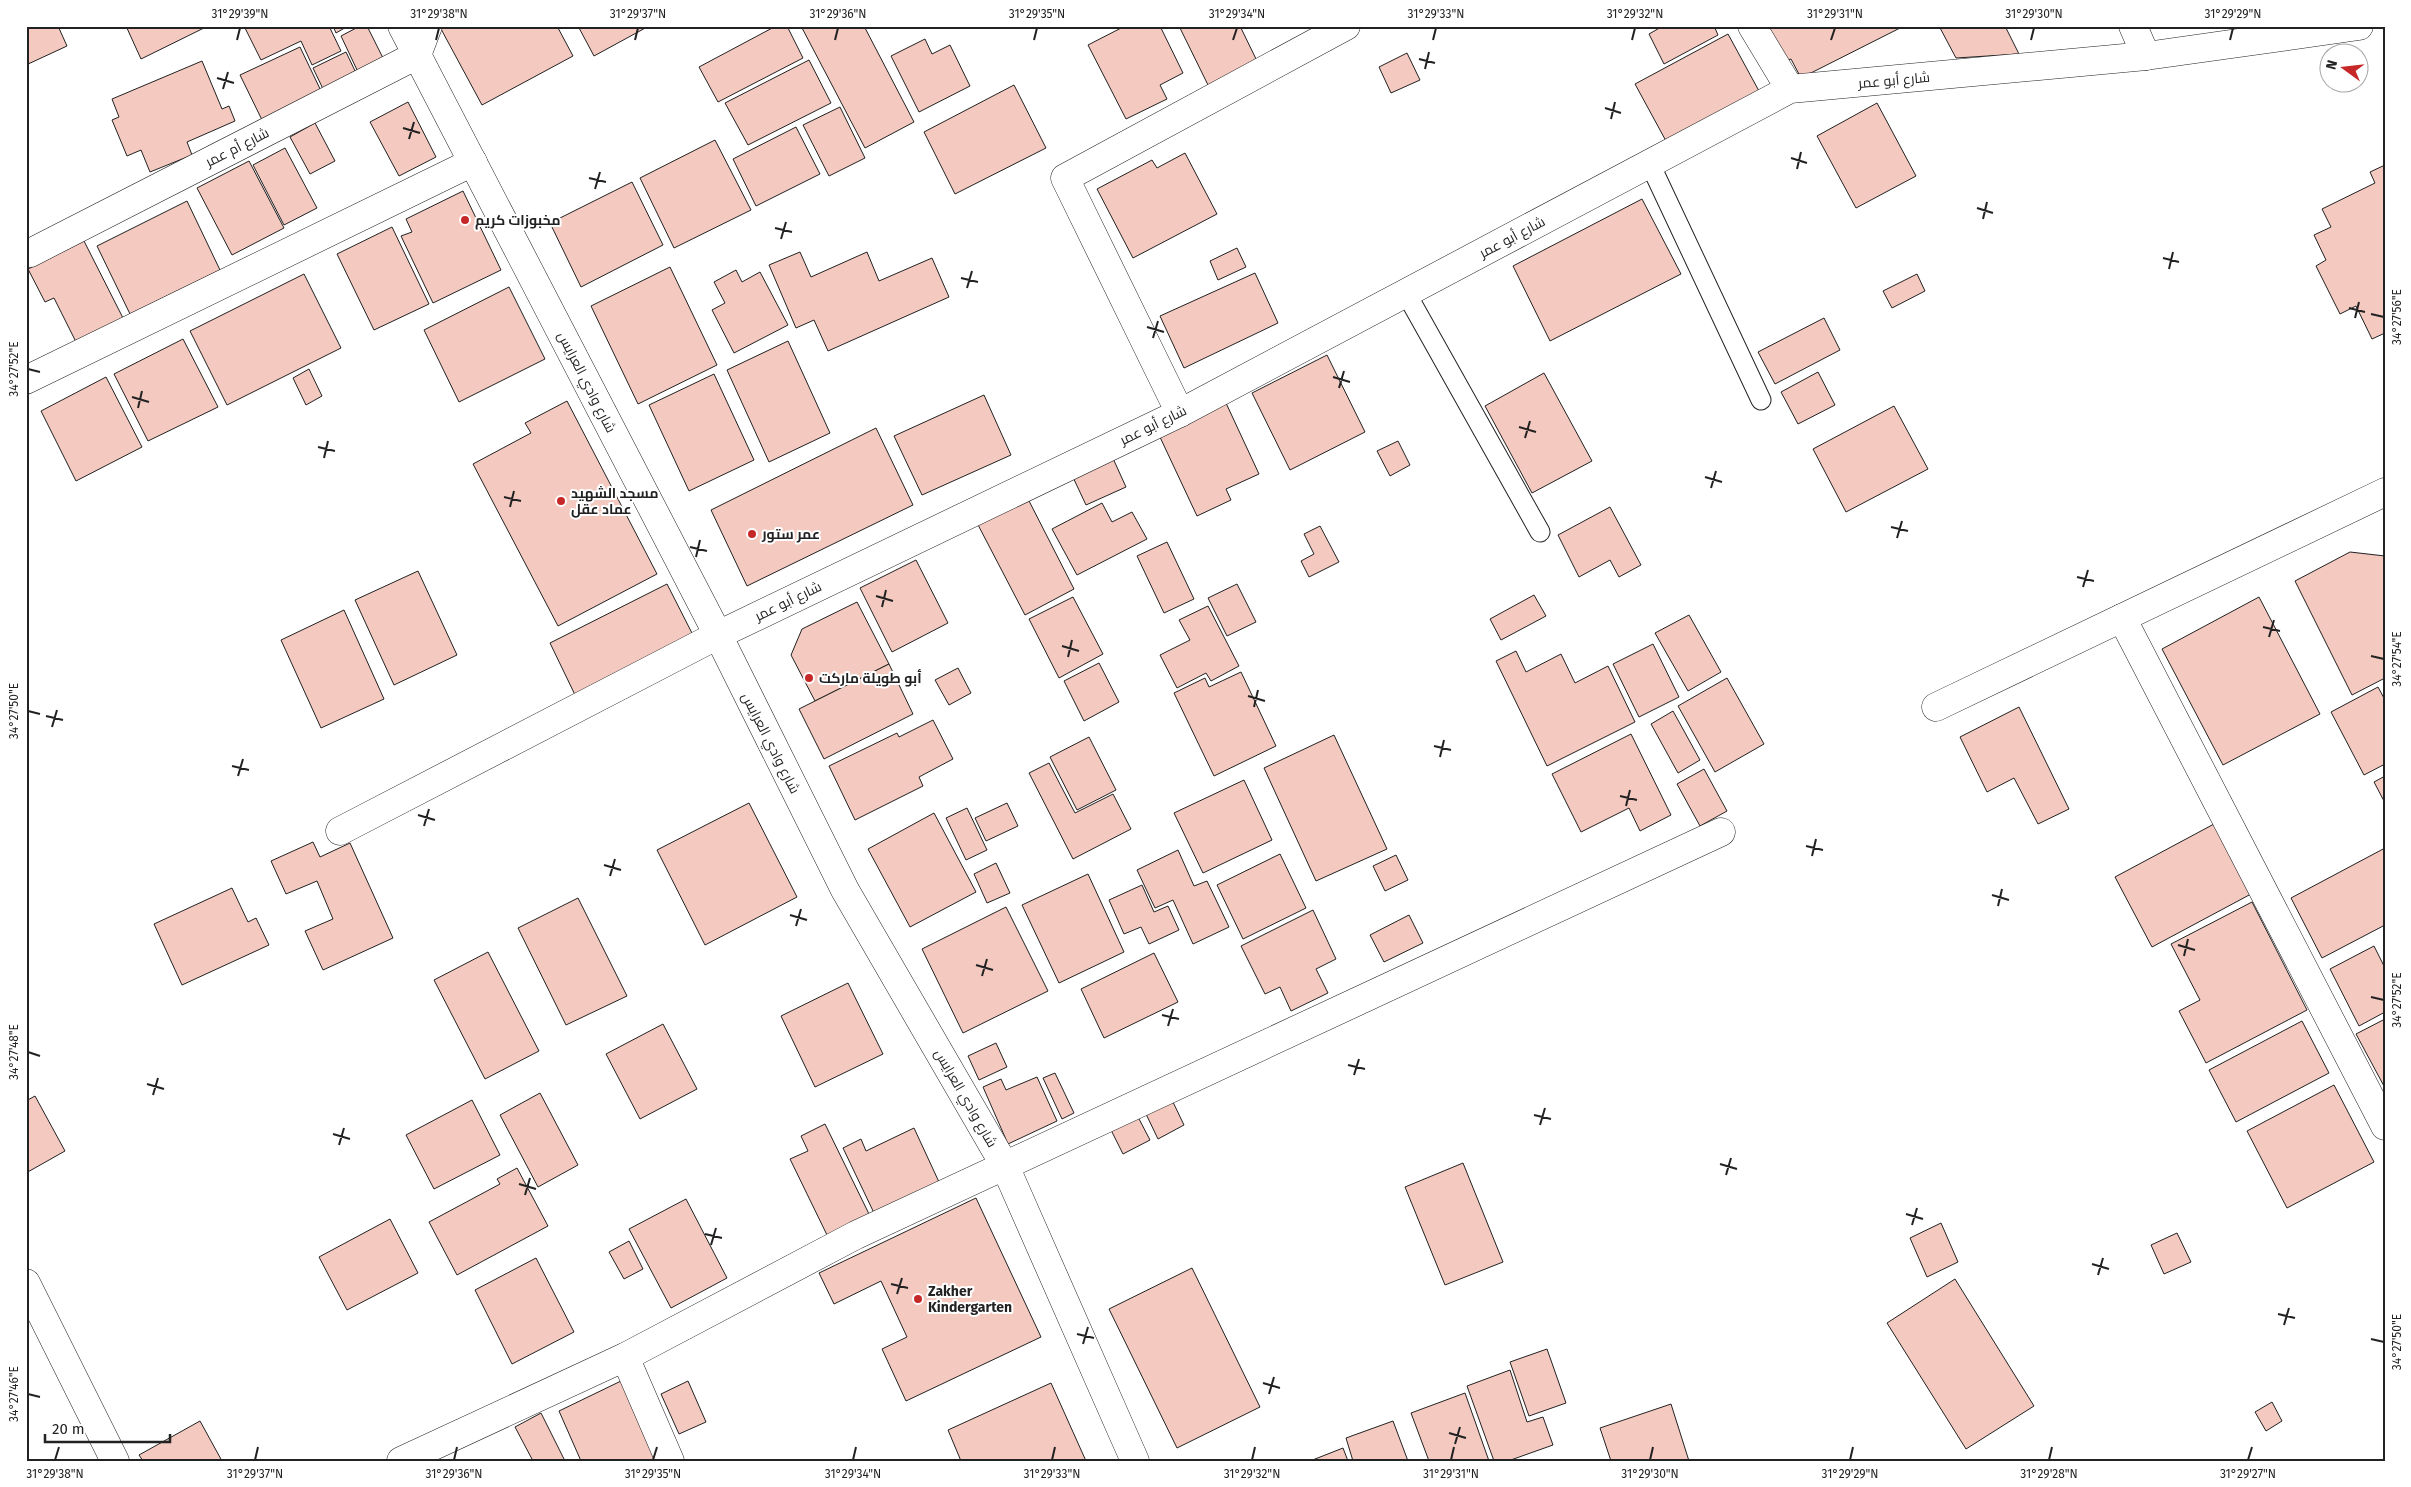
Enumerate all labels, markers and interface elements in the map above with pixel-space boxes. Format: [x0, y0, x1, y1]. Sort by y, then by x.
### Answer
text: 31°29'39"N [211, 7, 269, 21]
text: 31°29'38"N [410, 7, 468, 21]
text: 31°29'37"N [610, 7, 666, 21]
text: 31°29'36"N [809, 7, 867, 21]
text: 31°29'35"N [1009, 7, 1065, 21]
text: 31°29'34"N [1209, 7, 1265, 21]
text: 31°29'33"N [1408, 7, 1464, 21]
text: 31°29'32"N [1607, 7, 1663, 21]
text: 31°29'31"N [1807, 7, 1863, 21]
text: 31°29'30"N [2005, 7, 2063, 21]
text: 31°29'29"N [2204, 7, 2262, 21]
north arrow [2318, 42, 2368, 92]
text: N [2323, 58, 2341, 71]
street label: شارع أبو عمر [1856, 68, 1931, 92]
street label: شارع أم عمر [201, 123, 272, 172]
place label: مخبوزات كريم [475, 212, 561, 230]
street label: شارع أبو عمر [1475, 212, 1548, 262]
marker: مخبوزات كريم [459, 214, 471, 226]
text: 34°27'56"E [2390, 289, 2404, 345]
street label: شارع وادي العرايس [551, 329, 619, 437]
text: 34°27'52"E [7, 341, 21, 397]
street label: شارع أبو عمر [1116, 401, 1189, 449]
place label: مسجد الشهيد عماد عقل [571, 485, 658, 518]
marker: مسجد الشهيد عماد عقل [555, 495, 567, 507]
place label: عمر ستور [761, 526, 820, 543]
marker: عمر ستور [746, 528, 758, 540]
street label: شارع أبو عمر [751, 577, 824, 625]
text: 34°27'54"E [2390, 631, 2404, 687]
place label: أبو طويلة ماركت [819, 669, 922, 687]
marker: أبو طويلة ماركت [803, 672, 815, 684]
text: 34°27'50"E [7, 683, 21, 739]
street label: شارع وادي العرايس [735, 690, 803, 798]
text: 34°27'52"E [2390, 972, 2404, 1028]
text: 34°27'48"E [7, 1024, 21, 1080]
street label: شارع وادي العرايس [928, 1046, 1001, 1152]
place label: Zakher Kindergarten [928, 1283, 1012, 1316]
marker: Zakher Kindergarten [912, 1293, 924, 1305]
text: 34°27'50"E [2390, 1314, 2404, 1370]
text: 34°27'46"E [7, 1366, 21, 1422]
scale bar [45, 1412, 170, 1444]
text: 20 m [52, 1420, 85, 1438]
text: 31°29'38"N [26, 1467, 84, 1481]
text: 31°29'37"N [227, 1467, 283, 1481]
text: 31°29'36"N [425, 1467, 483, 1481]
text: 31°29'35"N [625, 1467, 681, 1481]
text: 31°29'34"N [825, 1467, 881, 1481]
text: 31°29'33"N [1024, 1467, 1080, 1481]
text: 31°29'32"N [1224, 1467, 1280, 1481]
text: 31°29'31"N [1423, 1467, 1479, 1481]
text: 31°29'30"N [1621, 1467, 1679, 1481]
text: 31°29'29"N [1821, 1467, 1879, 1481]
text: 31°29'28"N [2020, 1467, 2078, 1481]
text: 31°29'27"N [2220, 1467, 2276, 1481]

